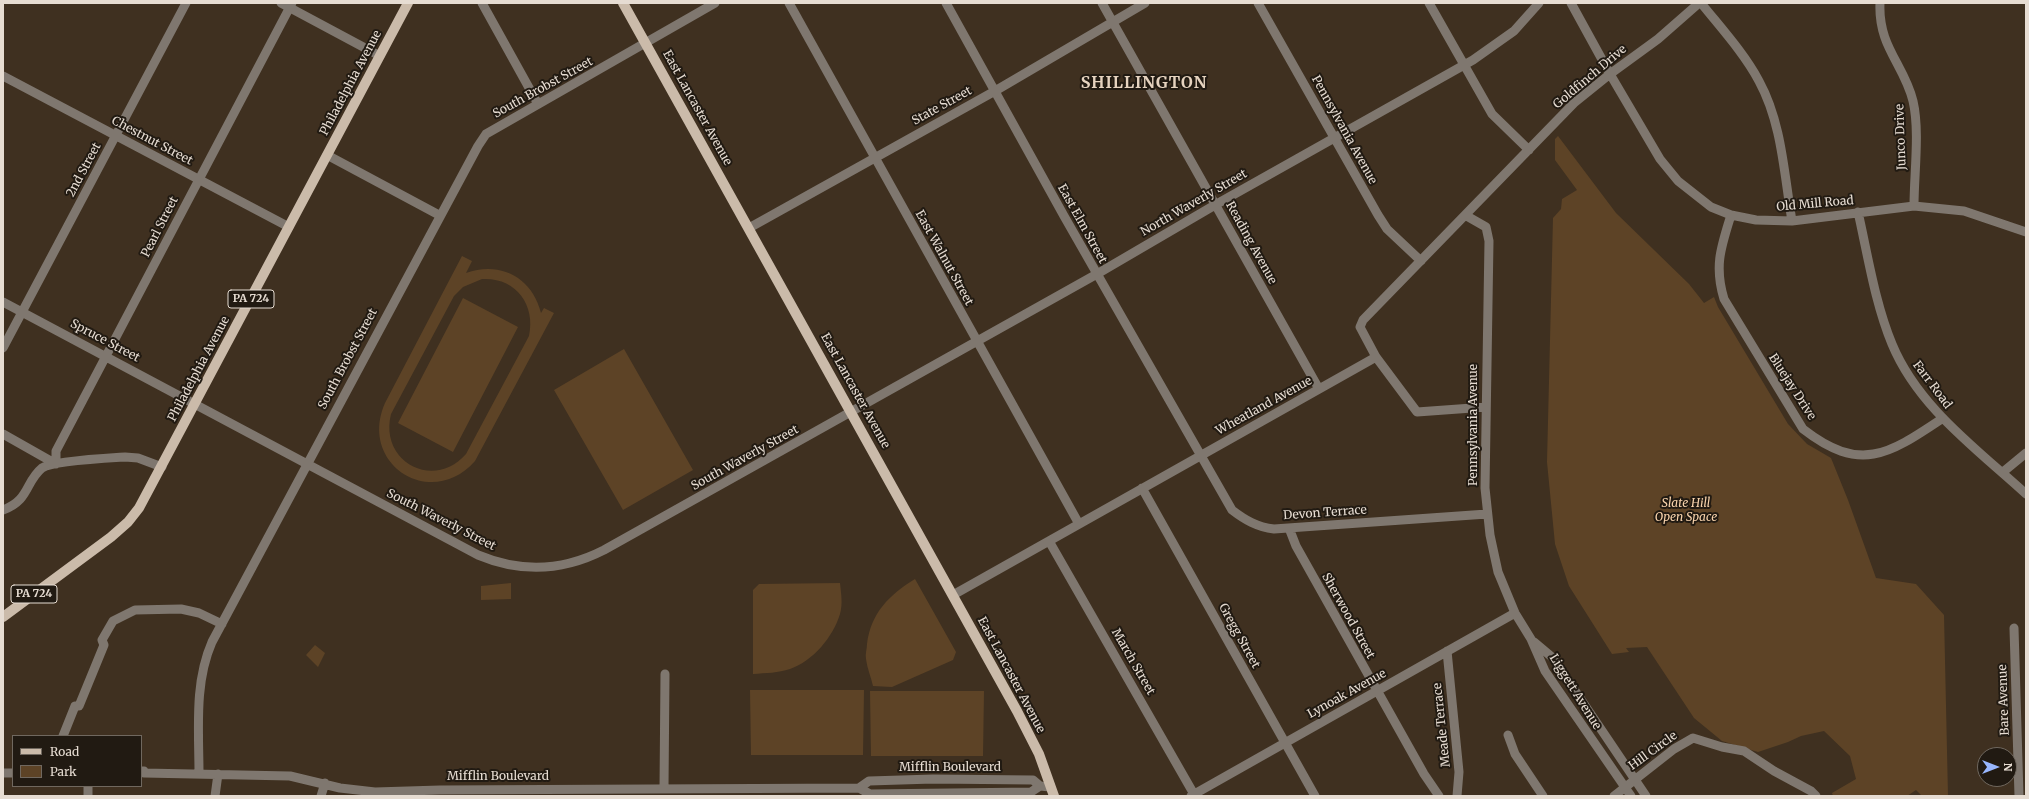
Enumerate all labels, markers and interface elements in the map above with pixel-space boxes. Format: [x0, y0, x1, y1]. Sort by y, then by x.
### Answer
street label: Philadelphia Avenue [317, 28, 385, 138]
street label: Goldfinch Drive [1550, 42, 1630, 112]
street label: East Lancaster Avenue [659, 48, 735, 168]
street label: South Brobst Street [491, 55, 595, 121]
district label: SHILLINGTON [1081, 73, 1207, 93]
street label: Pennsylvania Avenue [1308, 73, 1380, 187]
street label: State Street [910, 84, 974, 128]
street label: Junco Drive [1893, 104, 1909, 170]
street label: Chestnut Street [109, 114, 195, 168]
street label: 2nd Street [64, 140, 104, 200]
street label: North Waverly Street [1138, 167, 1250, 239]
street label: East Elm Street [1054, 182, 1110, 266]
street label: Old Mill Road [1776, 193, 1854, 215]
street label: Pearl Street [139, 194, 181, 260]
street label: Reading Avenue [1222, 199, 1280, 287]
street label: East Walnut Street [912, 208, 976, 308]
road number: PA 724 [228, 290, 274, 308]
street label: South Brobst Street [315, 306, 381, 412]
street label: Philadelphia Avenue [165, 314, 233, 424]
street label: Spruce Street [68, 317, 142, 365]
street label: East Lancaster Avenue [817, 331, 893, 451]
street label: Bluejay Drive [1765, 351, 1819, 423]
street label: Farr Road [1909, 358, 1955, 412]
street label: Pennsylvania Avenue [1467, 364, 1481, 486]
street label: Wheatland Avenue [1213, 374, 1315, 438]
street label: South Waverly Street [689, 422, 801, 494]
street label: South Waverly Street [384, 486, 498, 554]
park label: Slate Hill Open Space [1655, 497, 1717, 525]
street label: Devon Terrace [1283, 503, 1367, 523]
street label: Sherwood Street [1318, 571, 1378, 661]
road number: PA 724 [11, 585, 57, 603]
street label: Gregg Street [1215, 601, 1263, 671]
street label: East Lancaster Avenue [974, 614, 1048, 736]
street label: March Street [1108, 626, 1158, 698]
street label: Liggett Avenue [1546, 652, 1604, 732]
street label: Bare Avenue [1996, 664, 2012, 736]
street label: Lynoak Avenue [1305, 666, 1389, 722]
street label: Meade Terrace [1430, 682, 1454, 768]
street label: Hill Circle [1626, 729, 1680, 773]
legend [12, 735, 142, 787]
text: Road [50, 744, 79, 759]
north arrow [1977, 747, 2017, 787]
street label: Mifflin Boulevard [899, 761, 1001, 775]
text: N [2001, 763, 2015, 771]
text: Park [50, 764, 77, 779]
street label: Mifflin Boulevard [447, 770, 549, 784]

